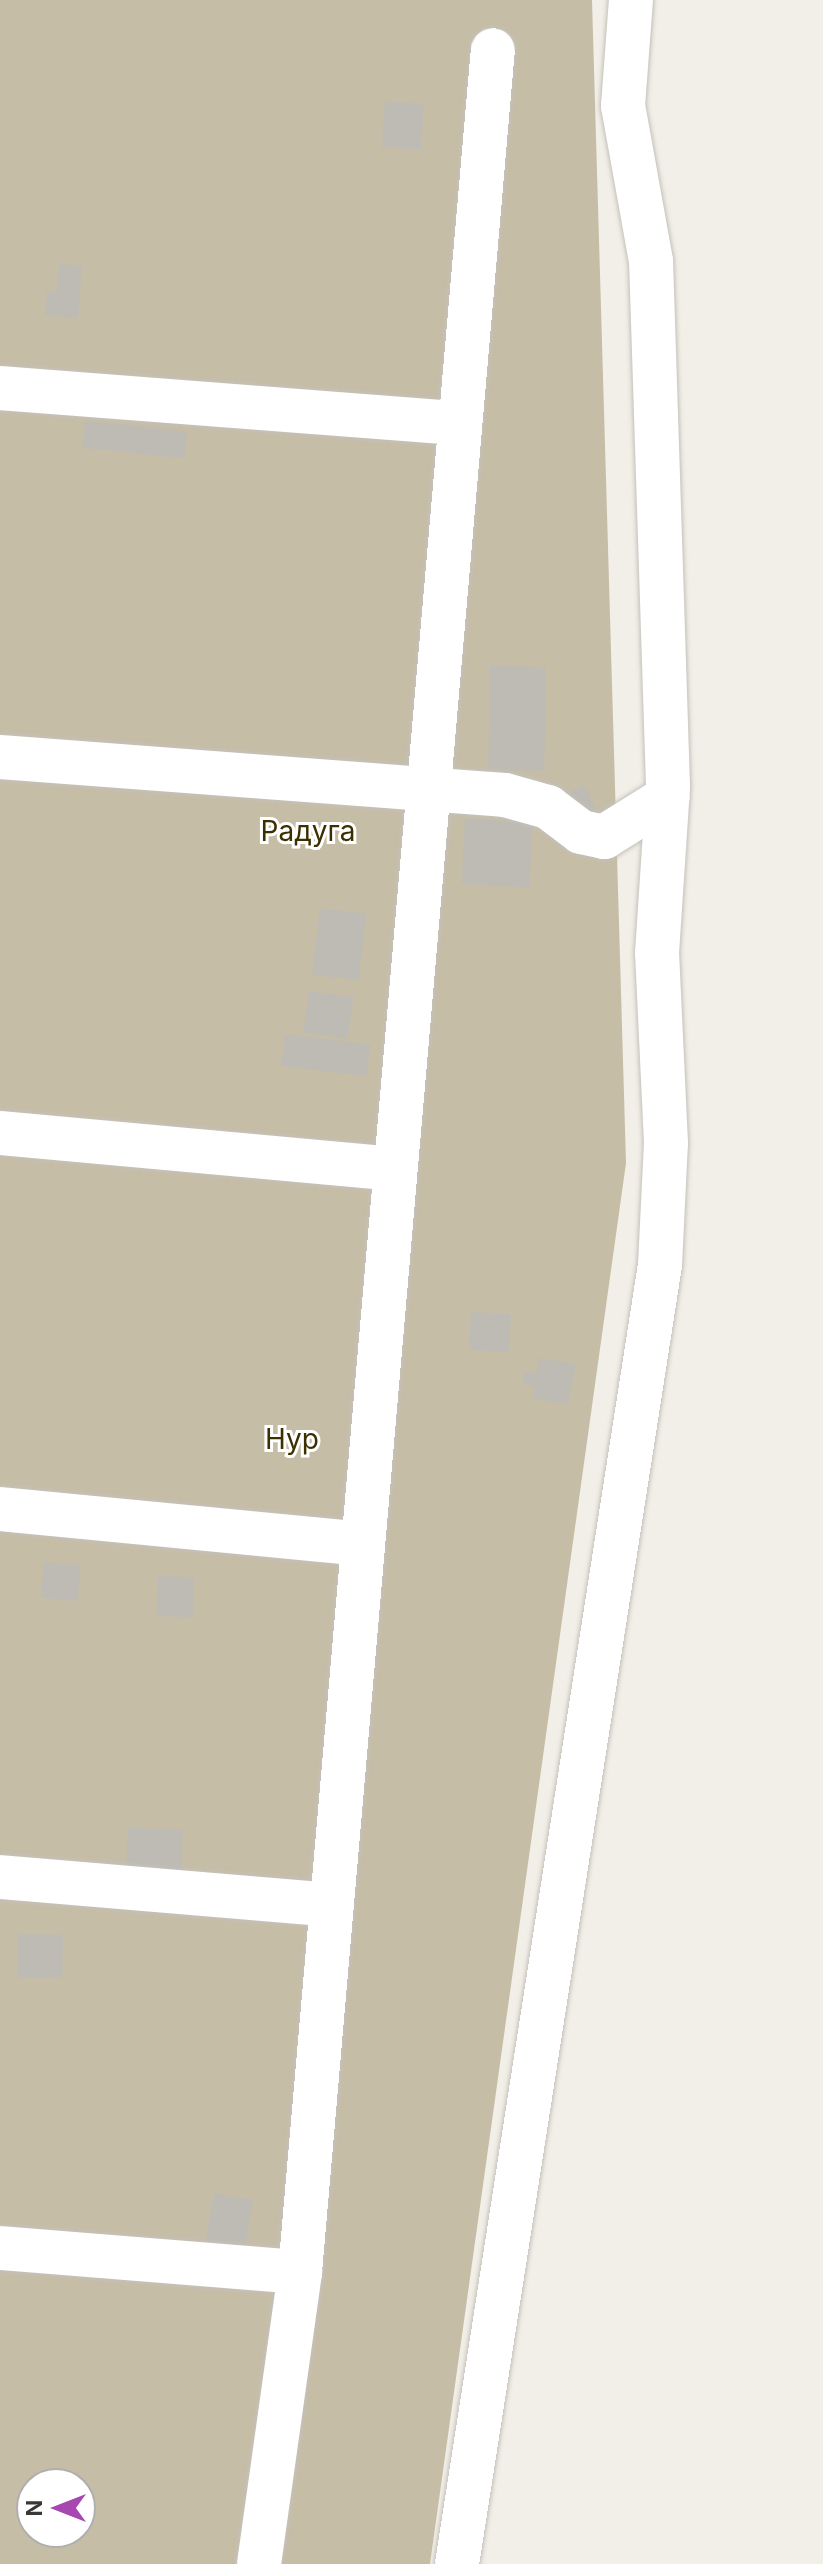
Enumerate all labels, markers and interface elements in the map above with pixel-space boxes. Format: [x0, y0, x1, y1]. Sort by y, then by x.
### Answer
park label: Радуга [261, 814, 355, 848]
park label: Нур [265, 1422, 319, 1456]
north arrow [16, 2468, 96, 2548]
text: N [21, 2500, 47, 2516]

